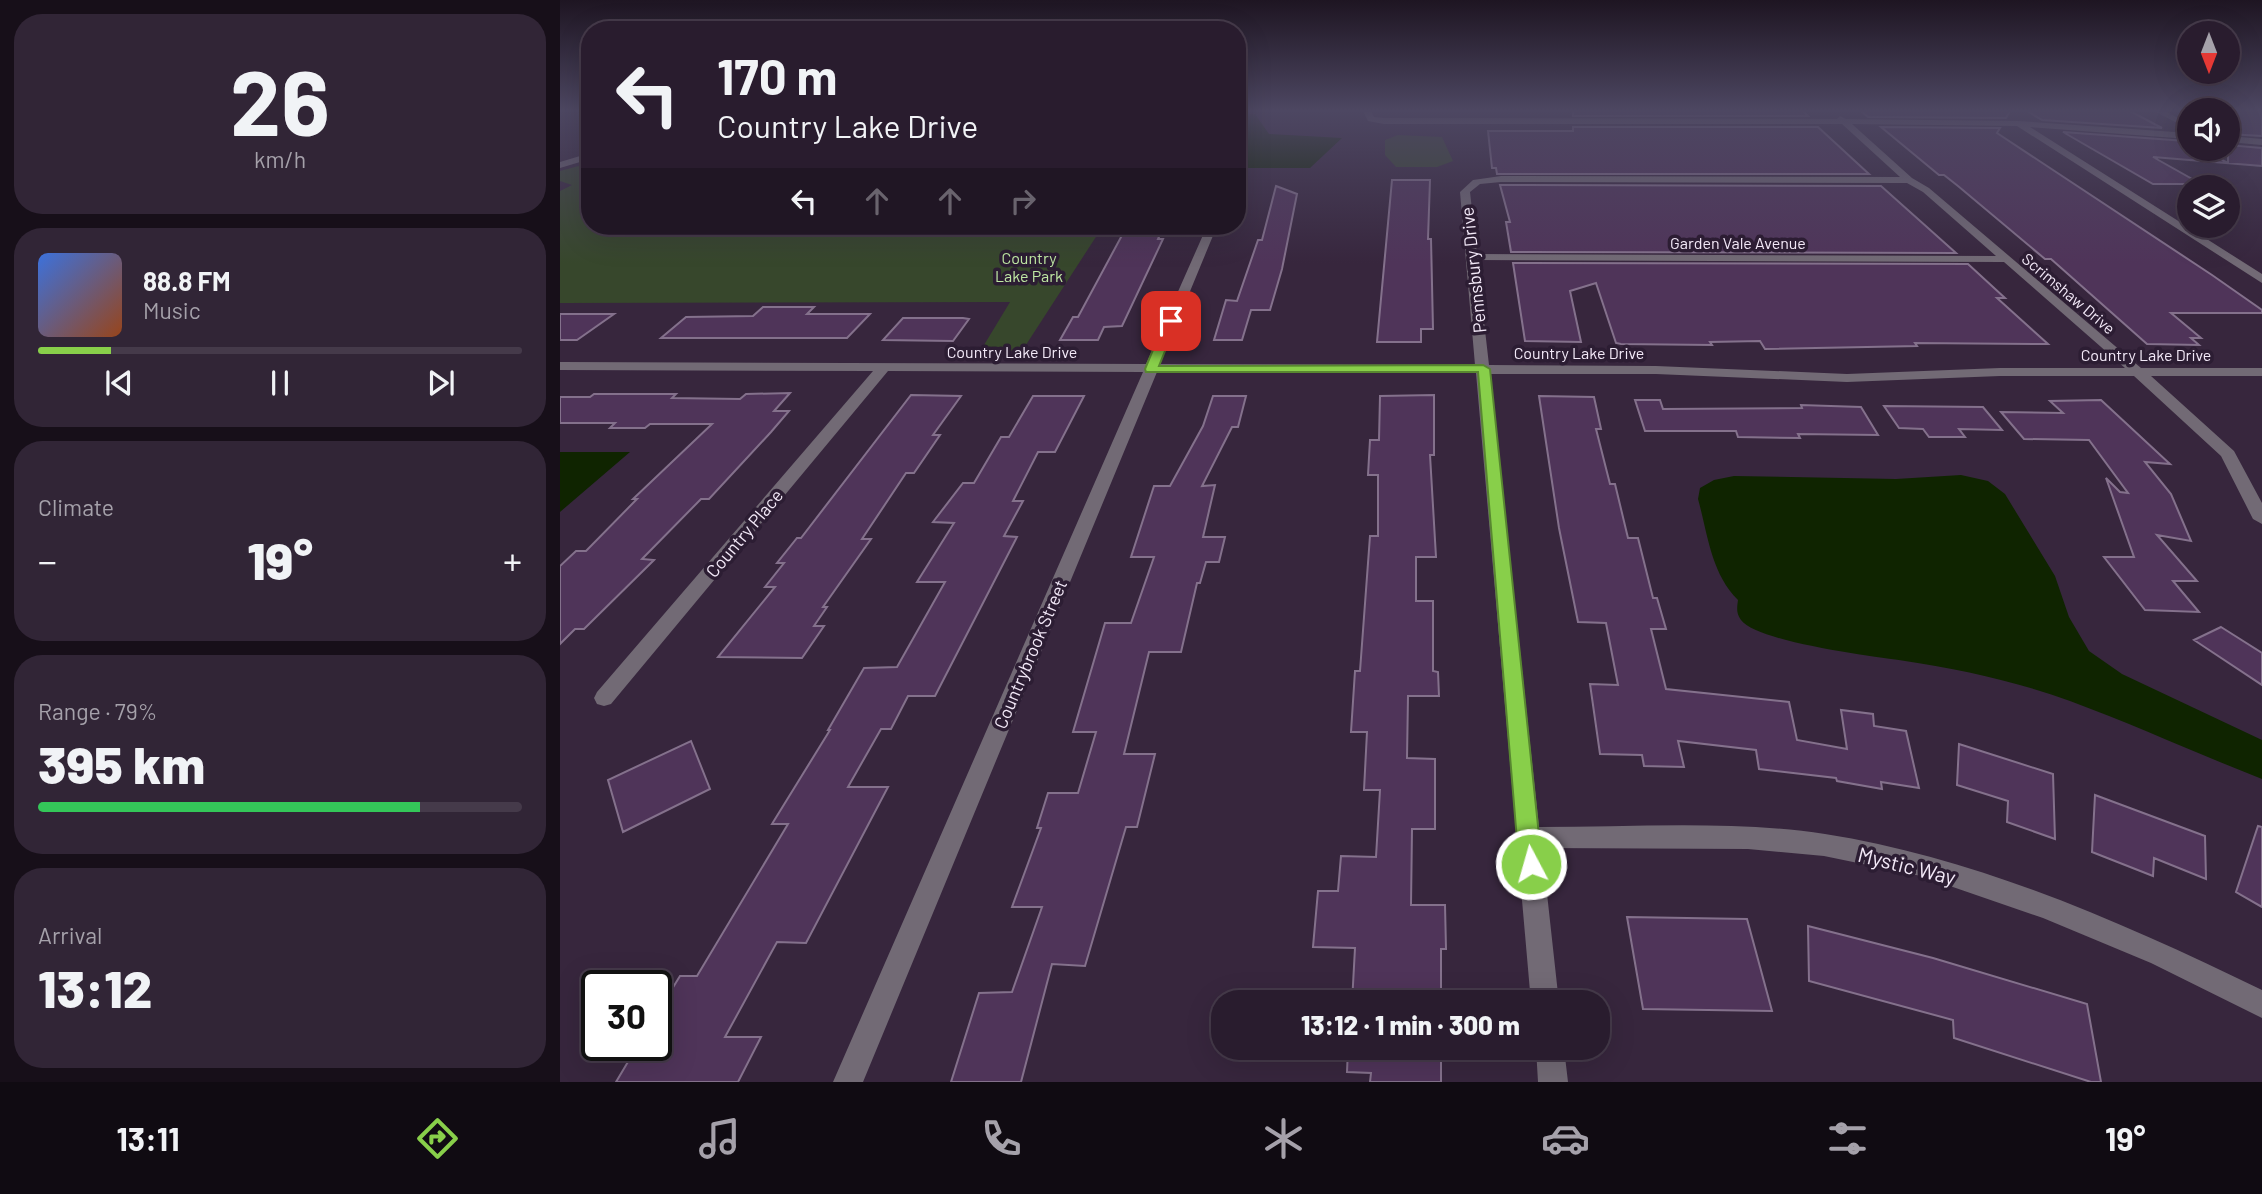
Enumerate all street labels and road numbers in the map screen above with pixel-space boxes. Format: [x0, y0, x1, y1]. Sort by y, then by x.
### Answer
street label: Pennsbury Drive [1455, 206, 1491, 334]
street label: Garden Vale Avenue [1670, 233, 1806, 252]
street label: Scrimshaw Drive [2019, 249, 2119, 337]
street label: Country Lake Drive [947, 342, 1077, 361]
street label: Country Lake Drive [1514, 343, 1644, 362]
street label: Country Lake Drive [2081, 345, 2211, 364]
street label: Country Place [701, 484, 787, 582]
street label: Countrybrook Street [989, 576, 1071, 732]
street label: Mystic Way [1855, 841, 1959, 889]

